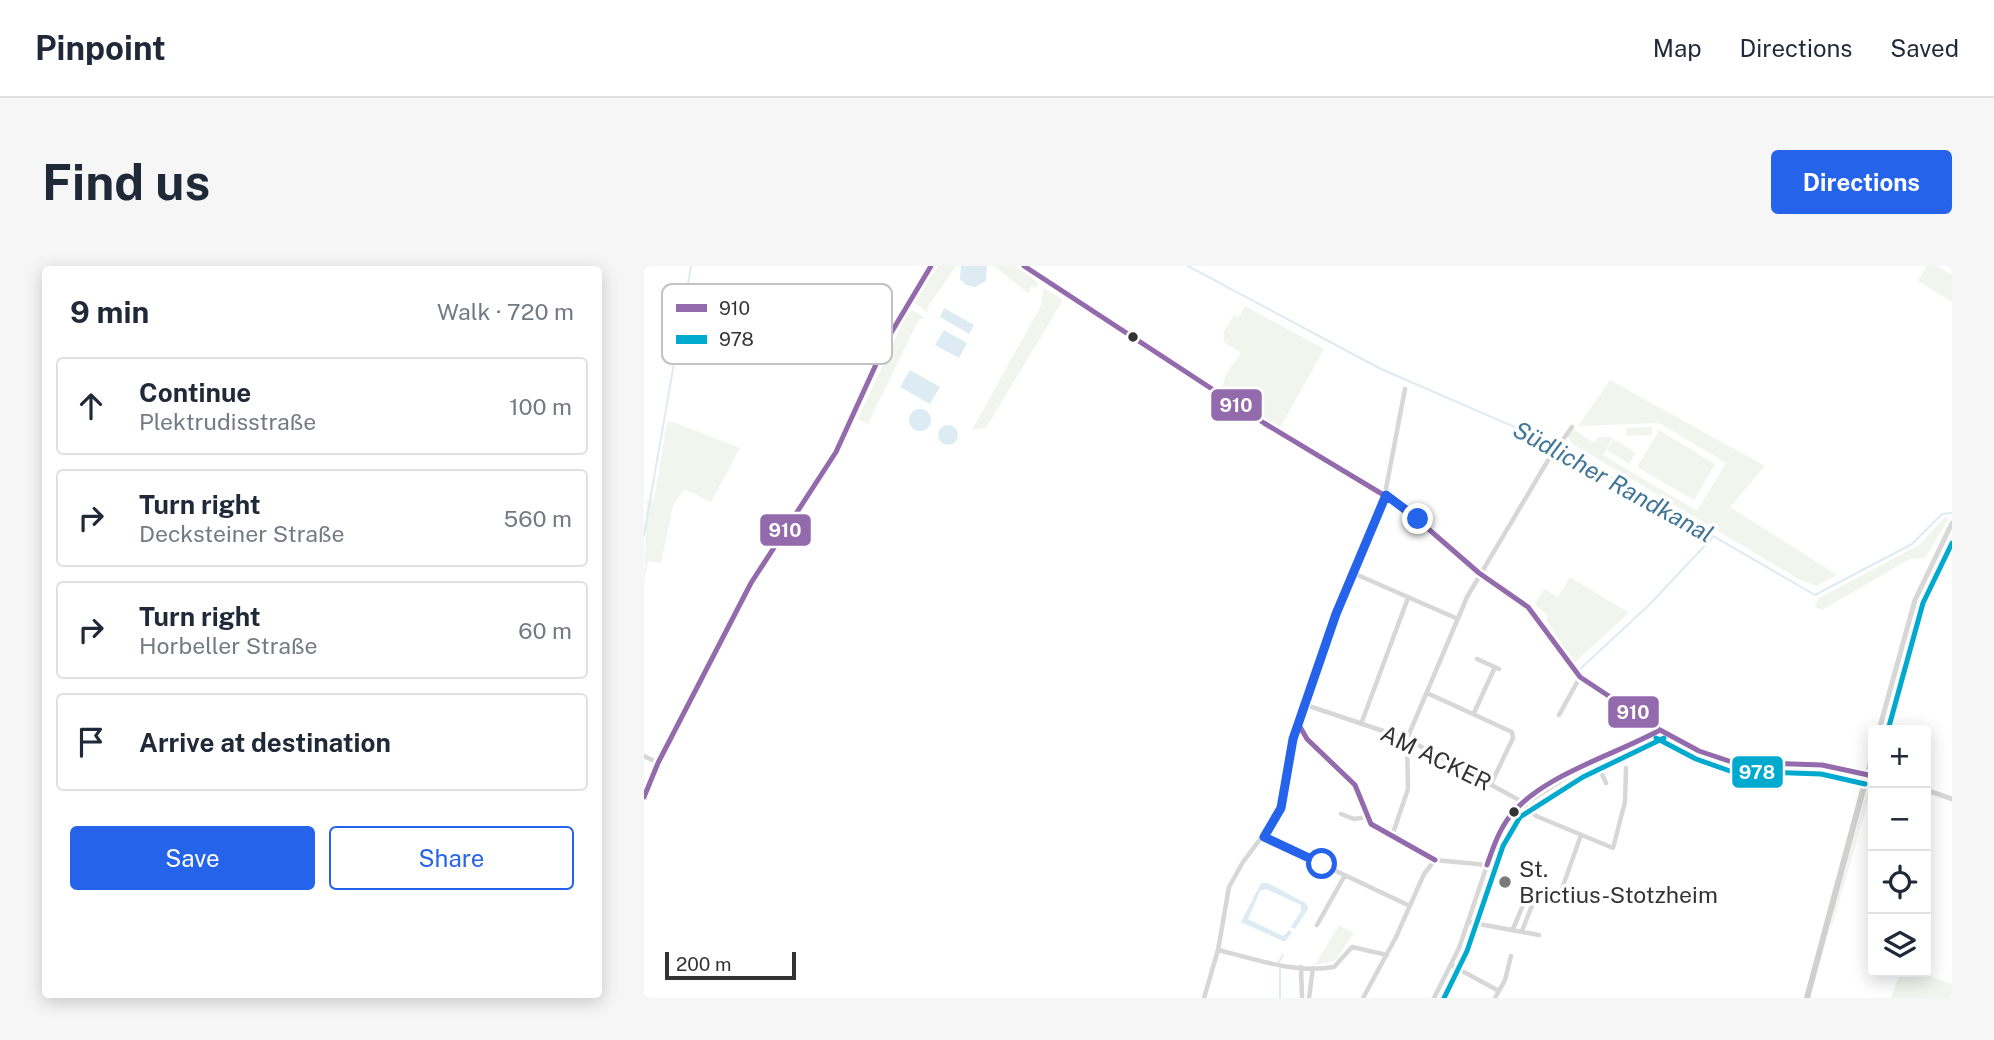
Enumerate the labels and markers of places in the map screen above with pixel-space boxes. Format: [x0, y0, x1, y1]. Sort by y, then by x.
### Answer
unlabelled marker [1126, 330, 1140, 344]
unlabelled marker [1507, 805, 1521, 819]
place label: St. Brictius-Stotzheim [1519, 855, 1718, 908]
marker: St. Brictius-Stotzheim [1497, 874, 1513, 890]

